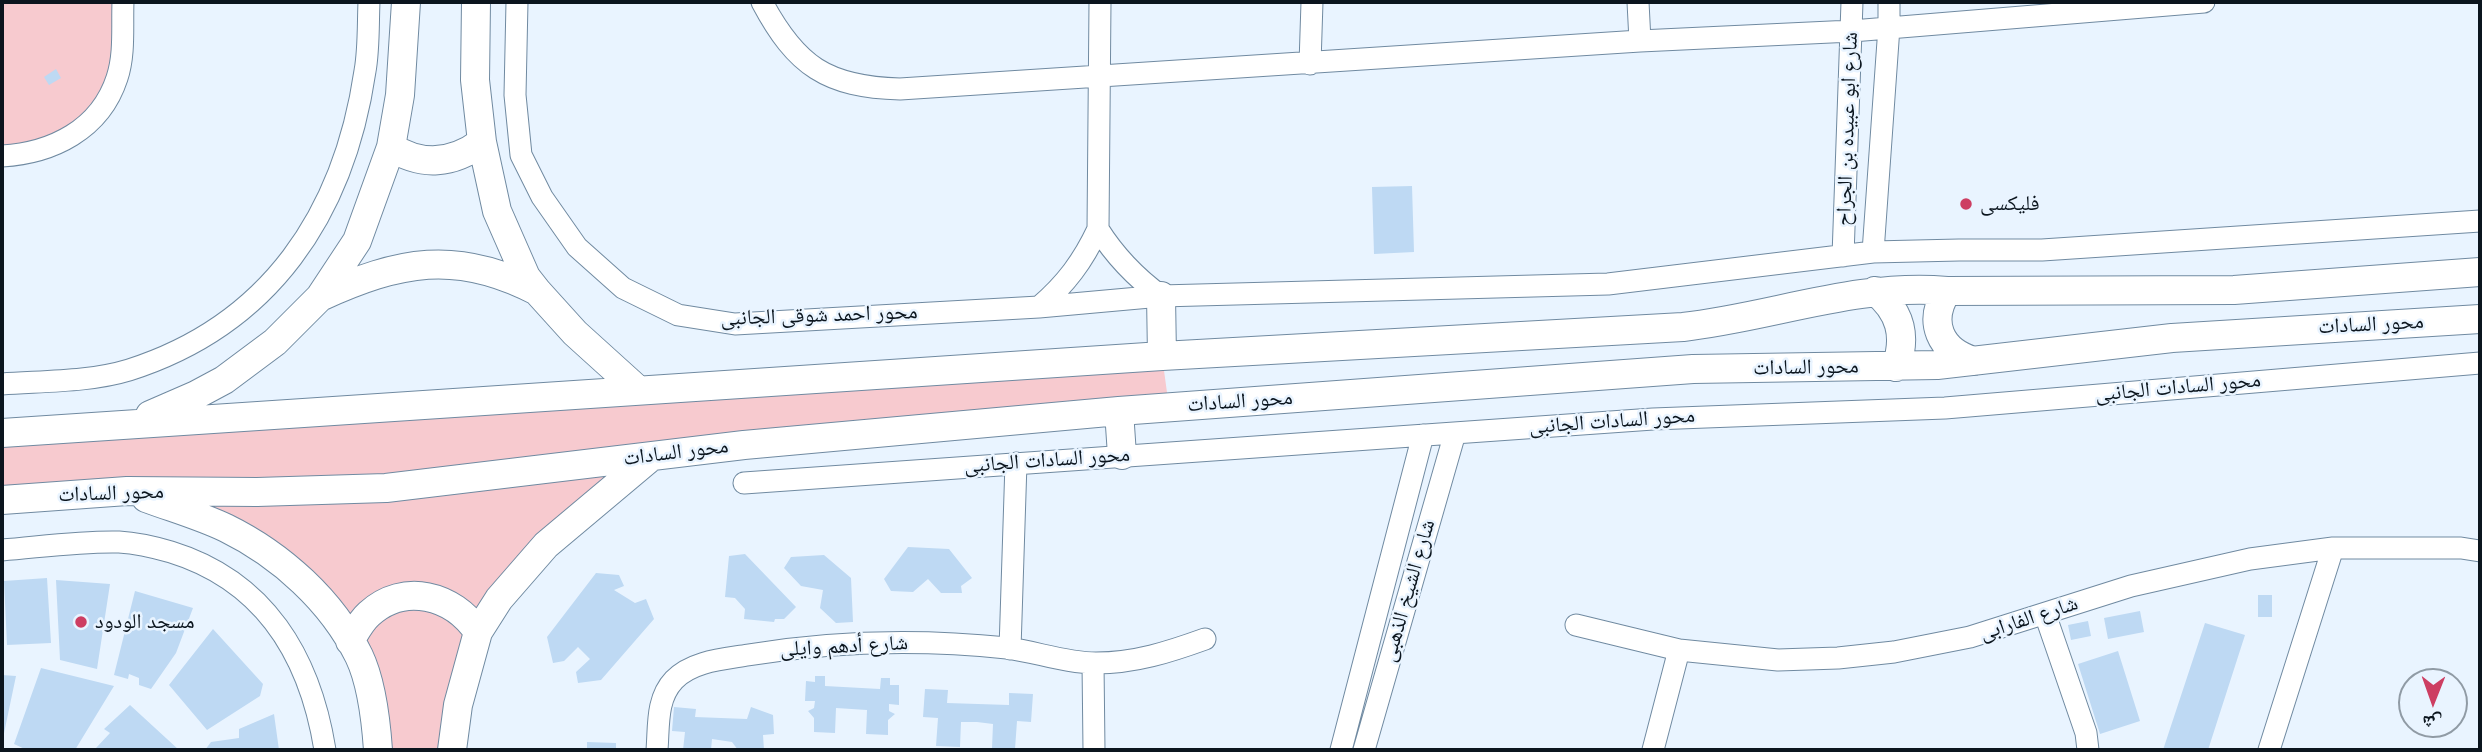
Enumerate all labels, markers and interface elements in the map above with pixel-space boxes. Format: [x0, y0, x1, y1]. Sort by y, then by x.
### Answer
street label: شارع ابو عبيده بن الجراح [1832, 32, 1864, 226]
place label: فليكسى [1980, 191, 2040, 217]
marker: فليكسى [1958, 196, 1974, 212]
street label: محور احمد شوقى الجانبى [720, 300, 918, 332]
street label: محور السادات [2318, 310, 2424, 340]
street label: محور السادات [1753, 354, 1859, 382]
street label: محور السادات الجانبى [2094, 368, 2262, 408]
street label: محور السادات [1186, 386, 1294, 418]
street label: محور السادات الجانبى [1528, 404, 1696, 440]
street label: محور السادات [622, 434, 730, 472]
street label: محور السادات الجانبى [963, 443, 1131, 479]
street label: محور السادات [58, 480, 164, 508]
street label: شارع الشيخ الذهبى [1377, 517, 1441, 665]
street label: شارع الفارابى [1977, 591, 2081, 647]
place label: مسجد الودود [95, 609, 195, 635]
marker: مسجد الودود [73, 614, 89, 630]
street label: شارع أدهم وايلى [779, 631, 909, 663]
north arrow [2398, 668, 2468, 738]
text: ش [2422, 710, 2443, 735]

